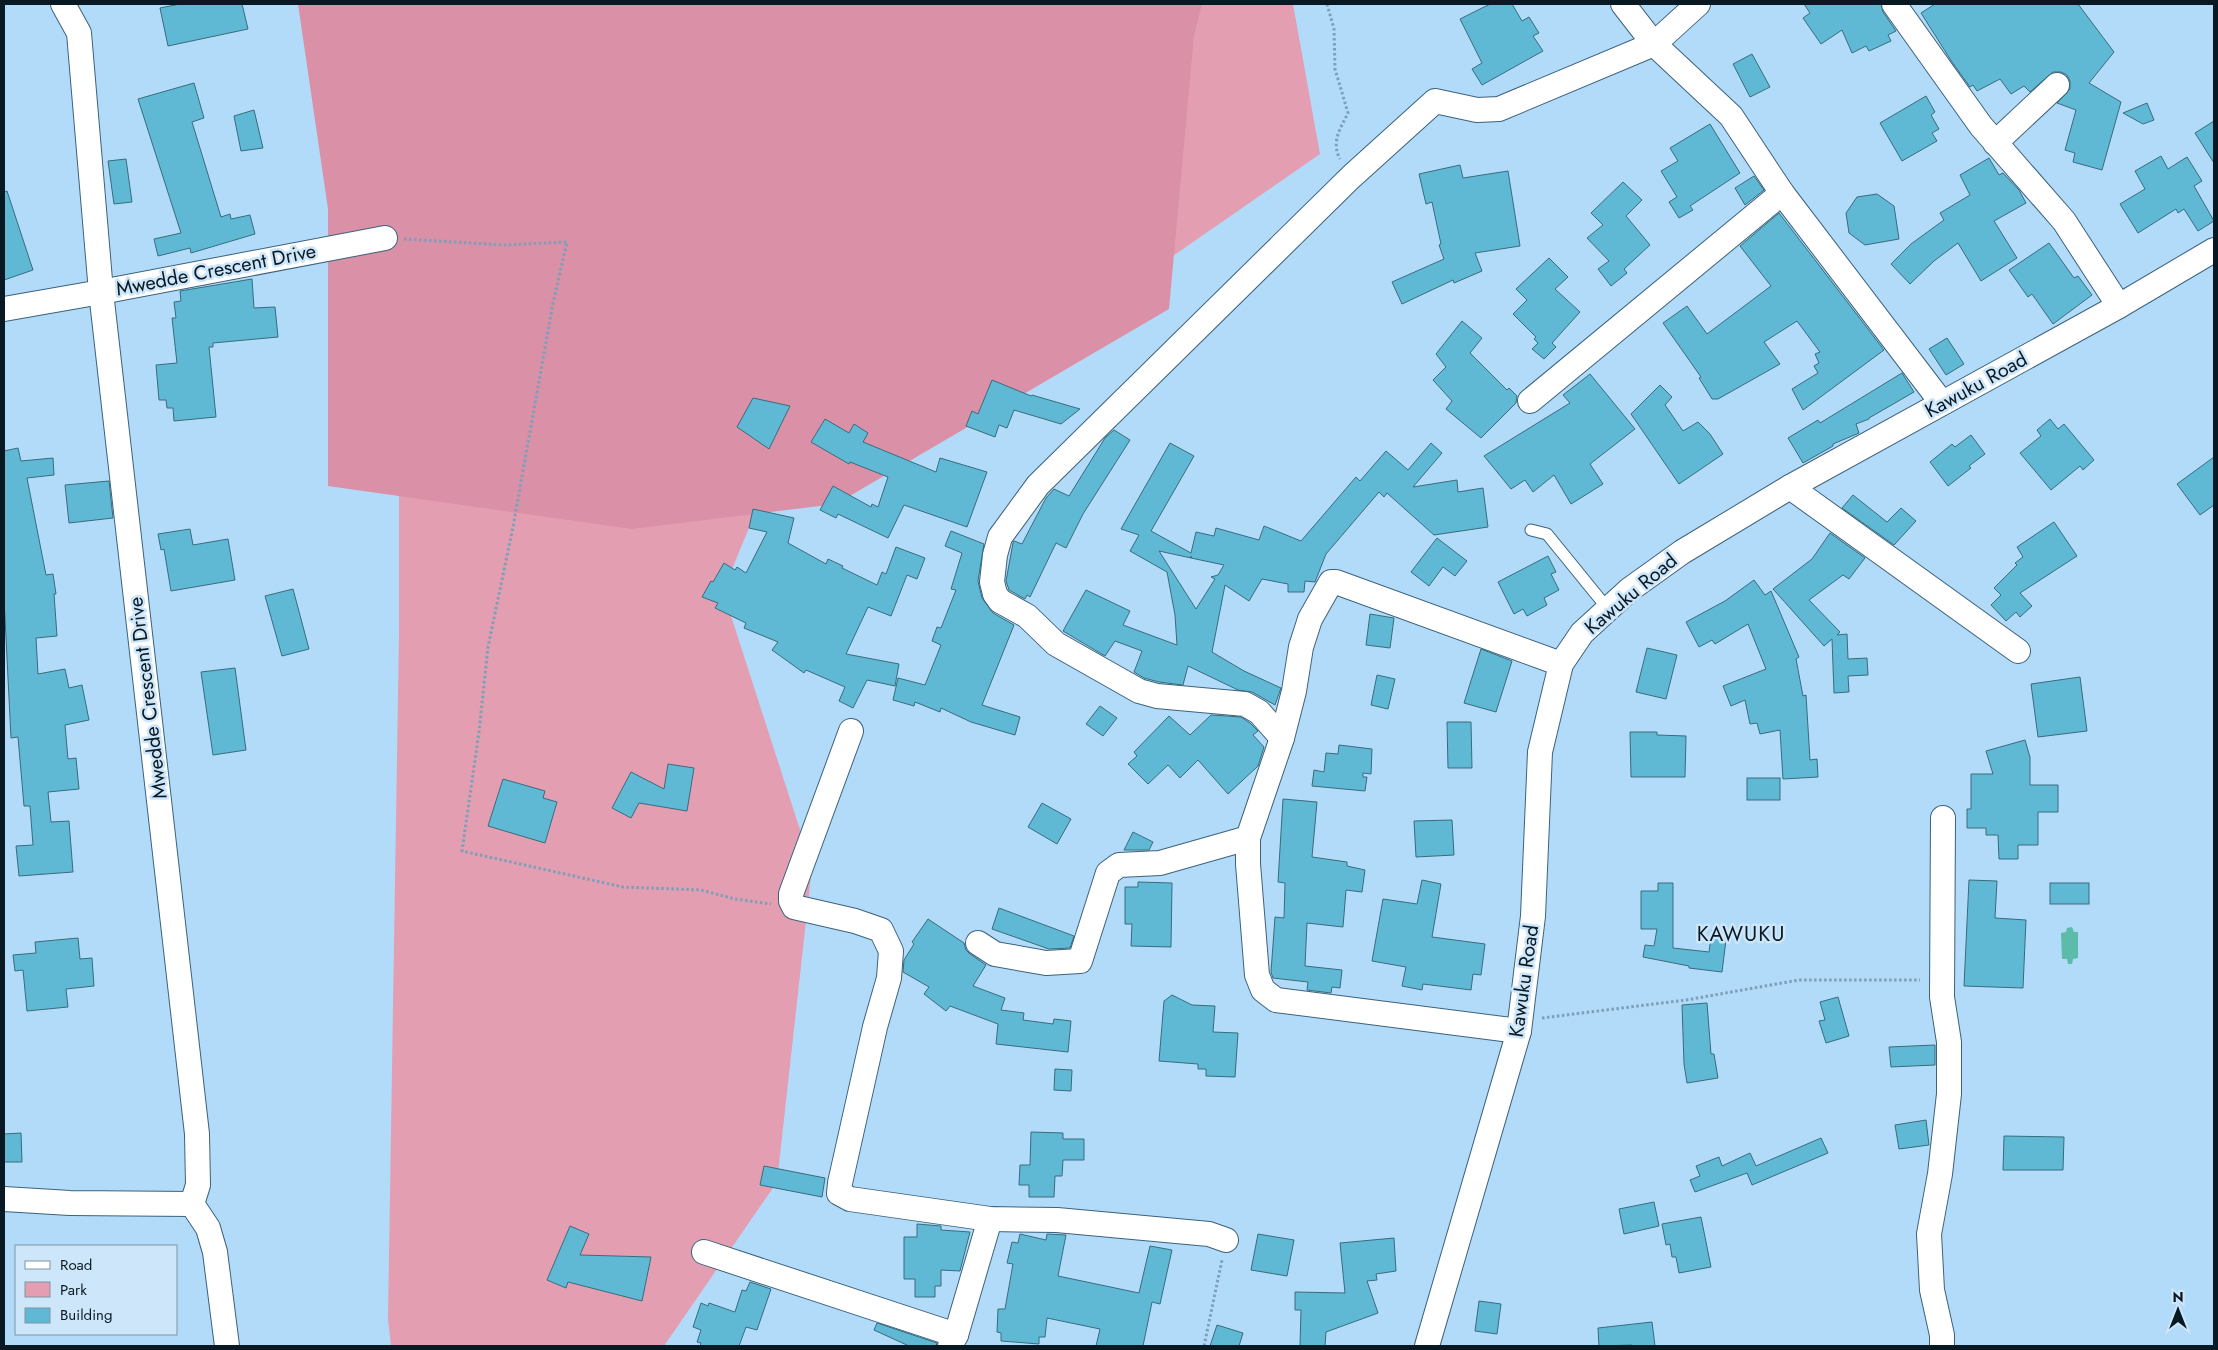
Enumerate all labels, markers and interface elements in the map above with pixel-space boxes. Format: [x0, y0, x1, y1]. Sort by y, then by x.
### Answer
street label: Mwedde Crescent Drive [114, 236, 318, 304]
street label: Kawuku Road [1919, 345, 2033, 425]
street label: Kawuku Road [1578, 547, 1684, 641]
street label: Mwedde Crescent Drive [121, 595, 175, 801]
district label: KAWUKU [1697, 919, 1785, 949]
street label: Kawuku Road [1502, 923, 1546, 1039]
legend [15, 1245, 178, 1335]
text: Road [60, 1254, 92, 1276]
text: Park [60, 1279, 87, 1301]
north arrow [2153, 1285, 2203, 1335]
text: N [2172, 1287, 2184, 1307]
text: Building [60, 1304, 112, 1326]

